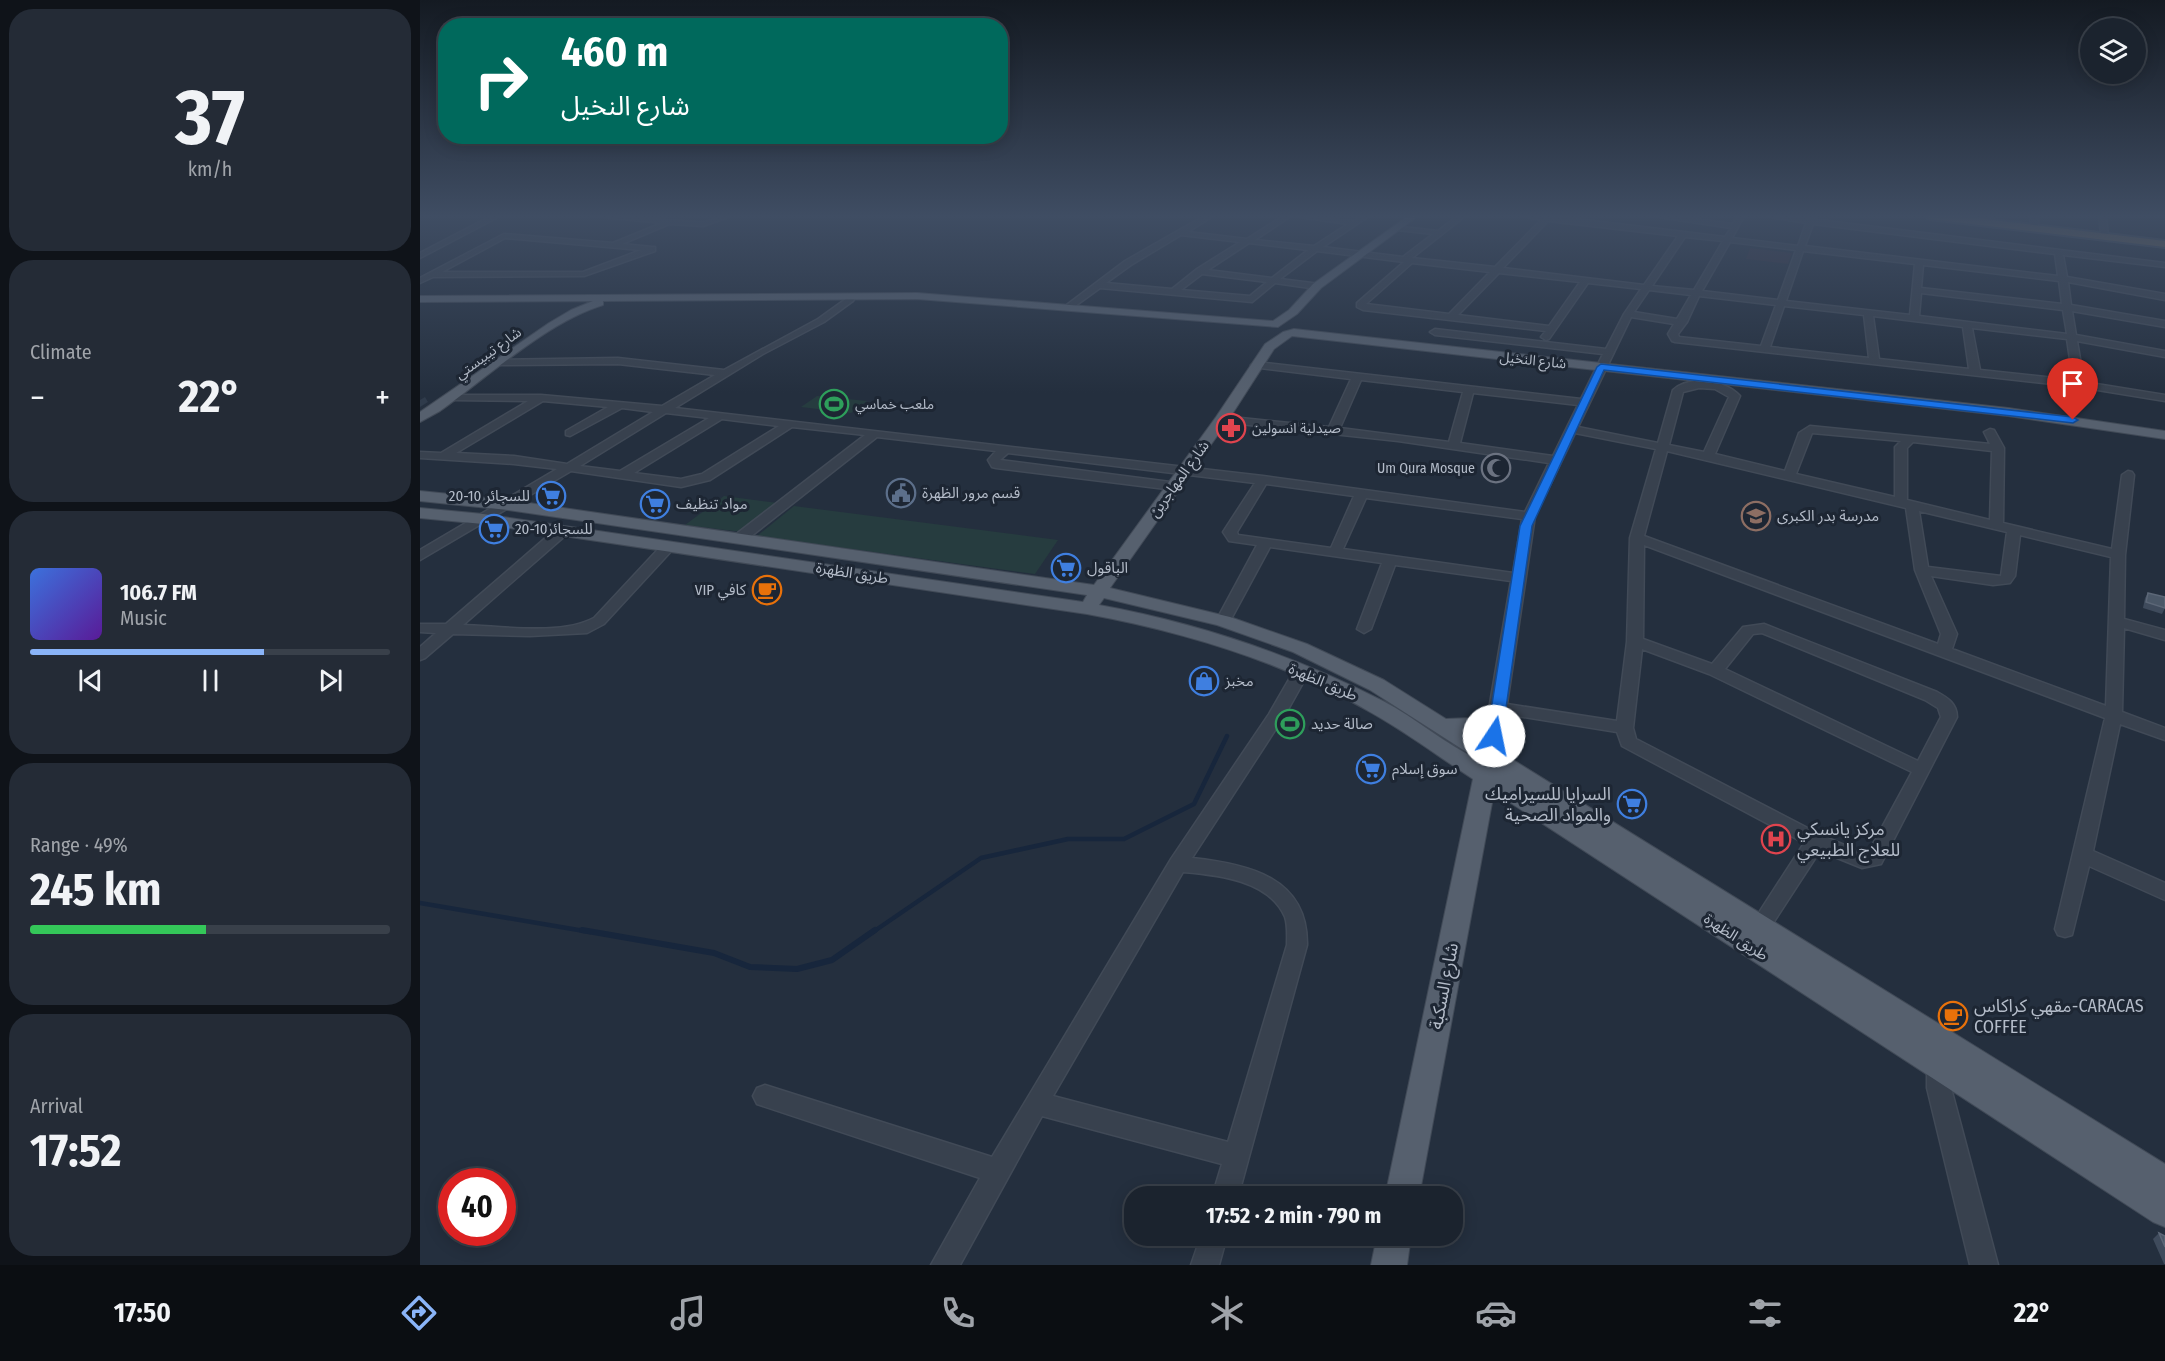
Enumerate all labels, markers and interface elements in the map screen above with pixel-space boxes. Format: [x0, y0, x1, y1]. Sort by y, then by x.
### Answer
map controls [2080, 18, 2146, 84]
button: layers [2080, 18, 2146, 84]
text: 460 m [561, 27, 668, 77]
icon: right [462, 42, 540, 120]
text: 37 [175, 71, 245, 165]
text: شارع النخيل [561, 90, 690, 122]
text: km/h [188, 157, 232, 181]
street label: شارع تيبيستي [452, 324, 526, 385]
text: Climate [30, 340, 92, 364]
street label: شارع النخيل [1499, 349, 1567, 374]
pin [2047, 358, 2098, 420]
icon: arrive [2056, 367, 2089, 400]
text: 22° [179, 370, 241, 424]
text: − [30, 378, 45, 418]
text: + [375, 378, 390, 418]
sports icon: ملعب خماسي [818, 388, 850, 420]
place label: ملعب خماسي [855, 396, 934, 415]
pharmacy icon: صيدلية انسولين [1215, 412, 1247, 444]
place label: صيدلية انسولين [1252, 420, 1341, 437]
street label: شارع المهاجرين [1145, 437, 1215, 523]
mosque icon: Um Qura Mosque [1480, 452, 1512, 484]
place label: Um Qura Mosque [1377, 460, 1475, 477]
public building icon: قسم مرور الظهرة [885, 477, 917, 509]
supermarket icon: 20-10 للسجائر [535, 480, 567, 512]
place label: قسم مرور الظهرة [922, 484, 1020, 504]
place label: 20-10 للسجائر [449, 487, 530, 505]
supermarket icon: مواد تنظيف [639, 488, 671, 520]
place label: مواد تنظيف [676, 495, 748, 513]
school or university icon: مدرسة بدر الكبرى [1740, 500, 1772, 532]
place label: مدرسة بدر الكبرى [1777, 507, 1879, 525]
supermarket icon: 20-10للسجائر [478, 513, 510, 545]
place label: 20-10للسجائر [515, 520, 593, 538]
supermarket icon: الباقول [1050, 552, 1082, 584]
street label: طريق الظهرة [814, 558, 889, 589]
place label: الباقول [1087, 559, 1128, 577]
cafe icon: VIP كافي [751, 574, 783, 606]
text: 106.7 FM [120, 579, 197, 606]
place label: VIP كافي [695, 581, 747, 601]
text: Music [120, 606, 167, 630]
street label: طريق الظهرة [1286, 659, 1360, 705]
icon: previous [74, 664, 107, 697]
icon: pause [194, 664, 227, 697]
icon: next [314, 664, 347, 697]
shop icon: مخبز [1188, 665, 1220, 697]
place label: مخبز [1224, 672, 1254, 690]
position arrow [1462, 704, 1526, 768]
sports icon: صالة حديد [1274, 708, 1306, 740]
place label: صالة حديد [1311, 715, 1373, 733]
supermarket icon: سوق إسلام [1355, 753, 1387, 785]
place label: سوق إسلام [1392, 760, 1458, 780]
place label: السرايا للسيراميك والمواد الصحية [1485, 783, 1611, 826]
supermarket icon: السرايا للسيراميك والمواد الصحية [1616, 788, 1648, 820]
place label: مركز يانسكي للعلاج الطبيعي [1797, 818, 1900, 863]
hospital icon: مركز يانسكي للعلاج الطبيعي [1760, 823, 1792, 855]
text: Range · 49% [30, 833, 128, 857]
text: 245 km [30, 863, 161, 917]
street label: طريق الظهرة [1700, 910, 1771, 965]
street label: شارع السكبة [1425, 941, 1466, 1032]
place label: مقهي كراكاس-CARACAS COFFEE [1974, 995, 2144, 1038]
cafe icon: مقهي كراكاس-CARACAS COFFEE [1937, 1000, 1969, 1032]
text: Arrival [30, 1094, 83, 1118]
text: 17:52 [30, 1124, 121, 1178]
speed limit sign: 40 [438, 1168, 516, 1246]
text: 17:52 · 2 min · 790 m [1206, 1202, 1381, 1229]
icon: directions [398, 1292, 440, 1334]
icon: music [667, 1292, 709, 1334]
icon: phone [937, 1292, 979, 1334]
icon: climate [1206, 1292, 1248, 1334]
icon: car [1475, 1292, 1517, 1334]
icon: filters [1744, 1292, 1786, 1334]
text: 17:50 [114, 1297, 171, 1329]
text: 22° [2014, 1297, 2051, 1329]

